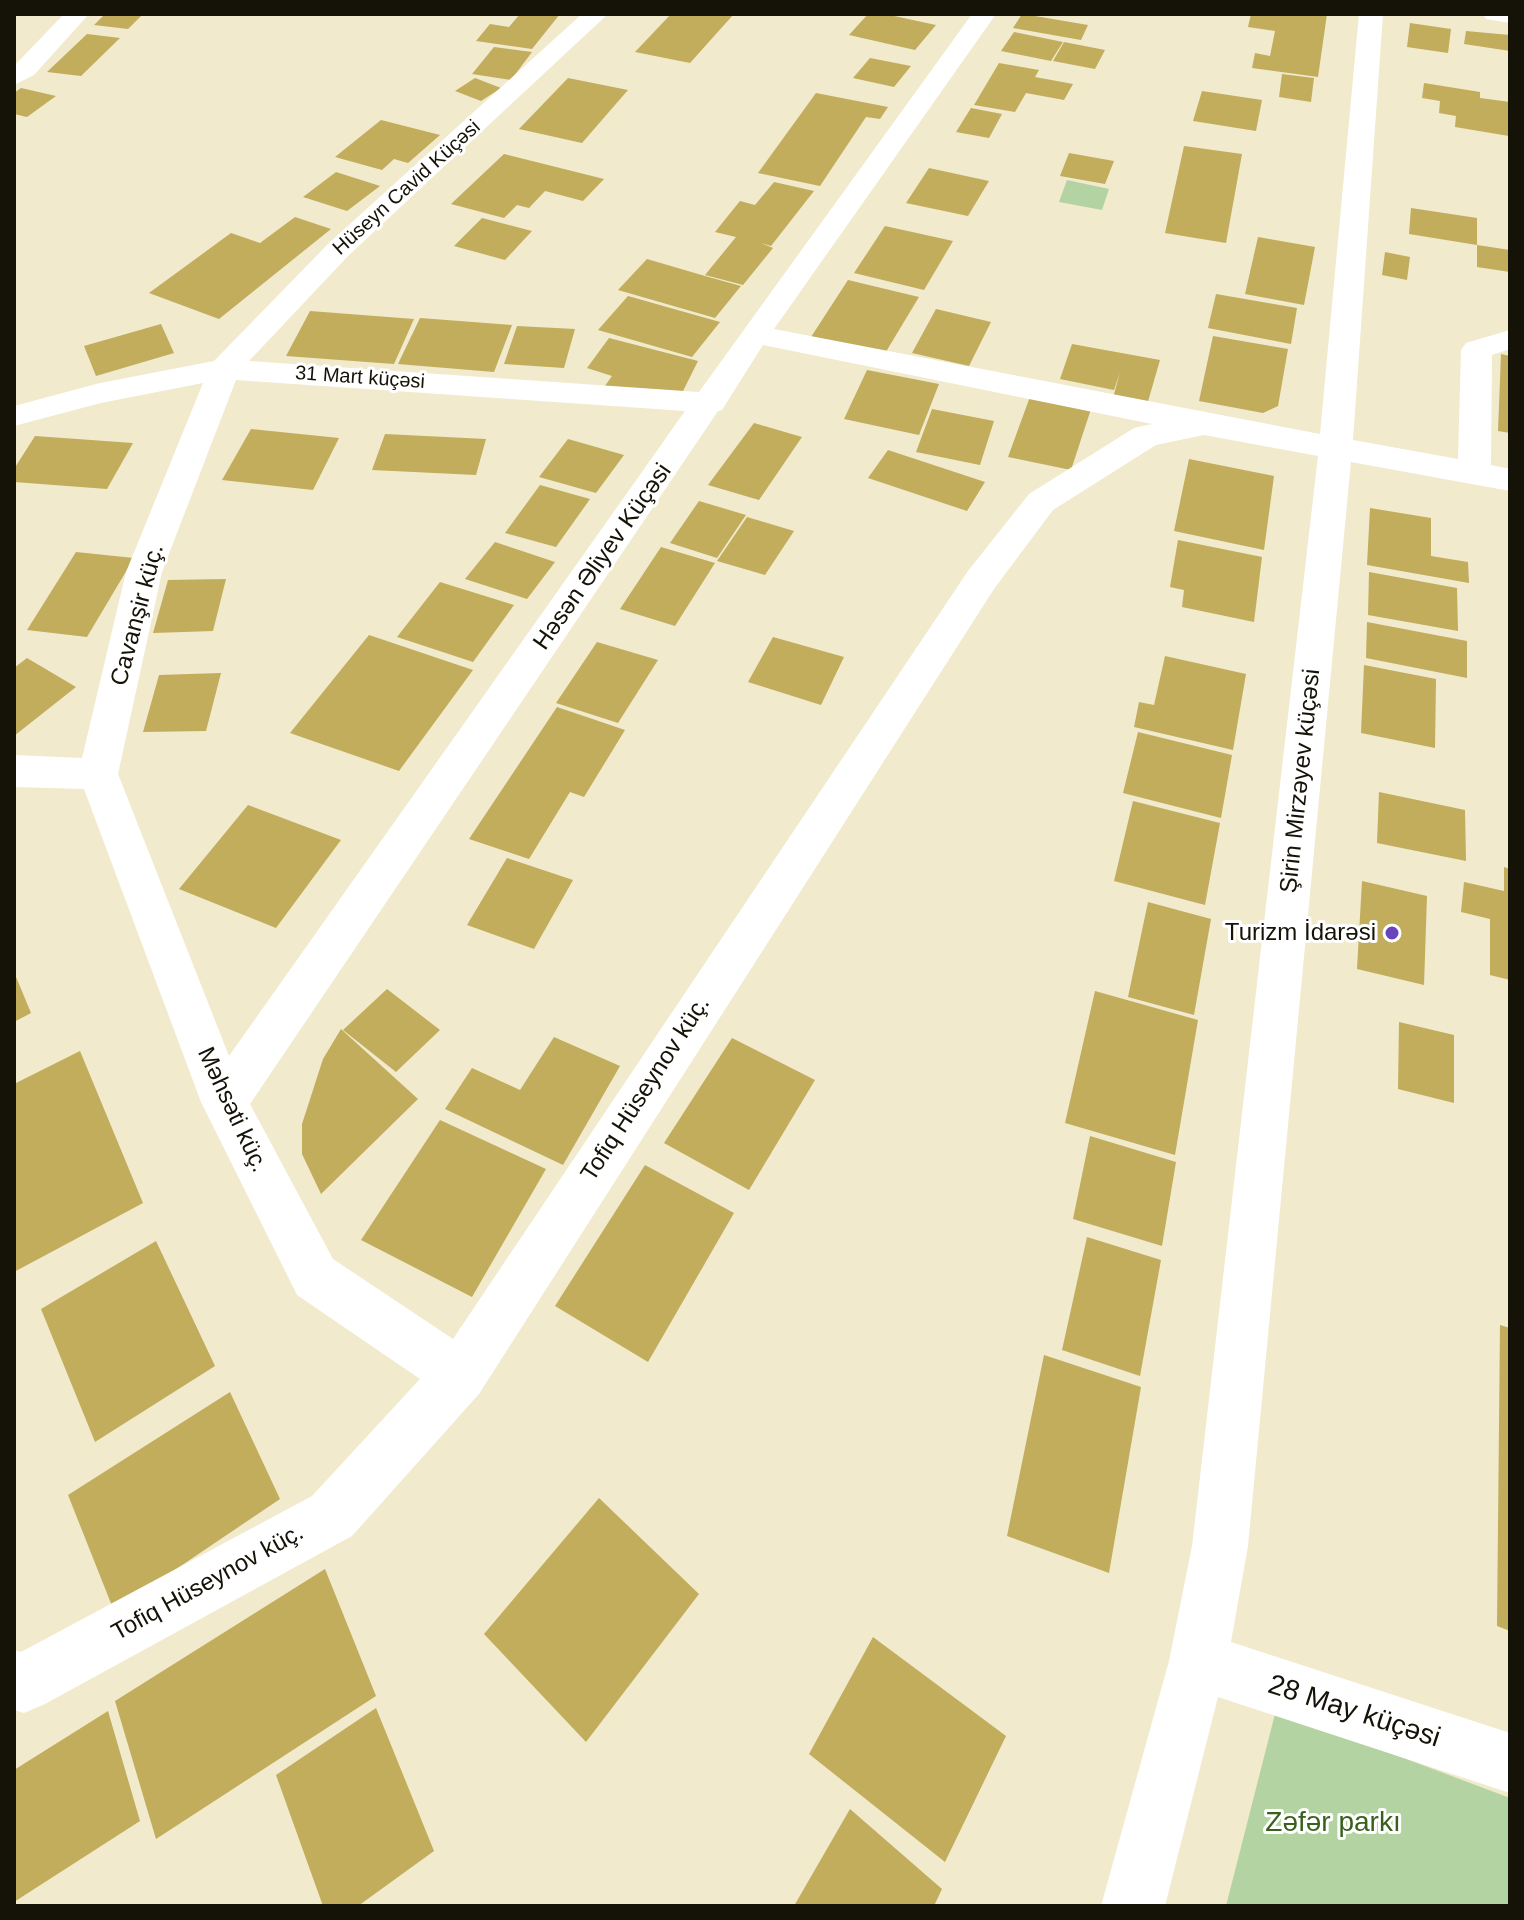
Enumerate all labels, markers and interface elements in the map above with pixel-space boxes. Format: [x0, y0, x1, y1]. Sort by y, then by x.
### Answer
street label: Hüseyn Cavid Küçəsi [328, 115, 486, 261]
street label: 31 Mart küçəsi [294, 361, 426, 395]
street label: Həsən Əliyev Küçəsi [528, 458, 678, 656]
street label: Cavanşir küç. [105, 541, 171, 689]
street label: Şirin Mirzəyev küçəsi [1275, 667, 1327, 895]
place label: Turizm İdarəsi [1225, 919, 1376, 947]
marker: Turizm İdarəsi [1383, 924, 1401, 942]
street label: Tofiq Hüseynov küç. [575, 991, 717, 1187]
street label: Məhsəti küç. [190, 1043, 274, 1177]
street label: Tofiq Hüseynov küç. [107, 1518, 309, 1648]
street label: 28 May küçəsi [1264, 1668, 1444, 1756]
park label: Zəfər parkı [1265, 1806, 1401, 1840]

